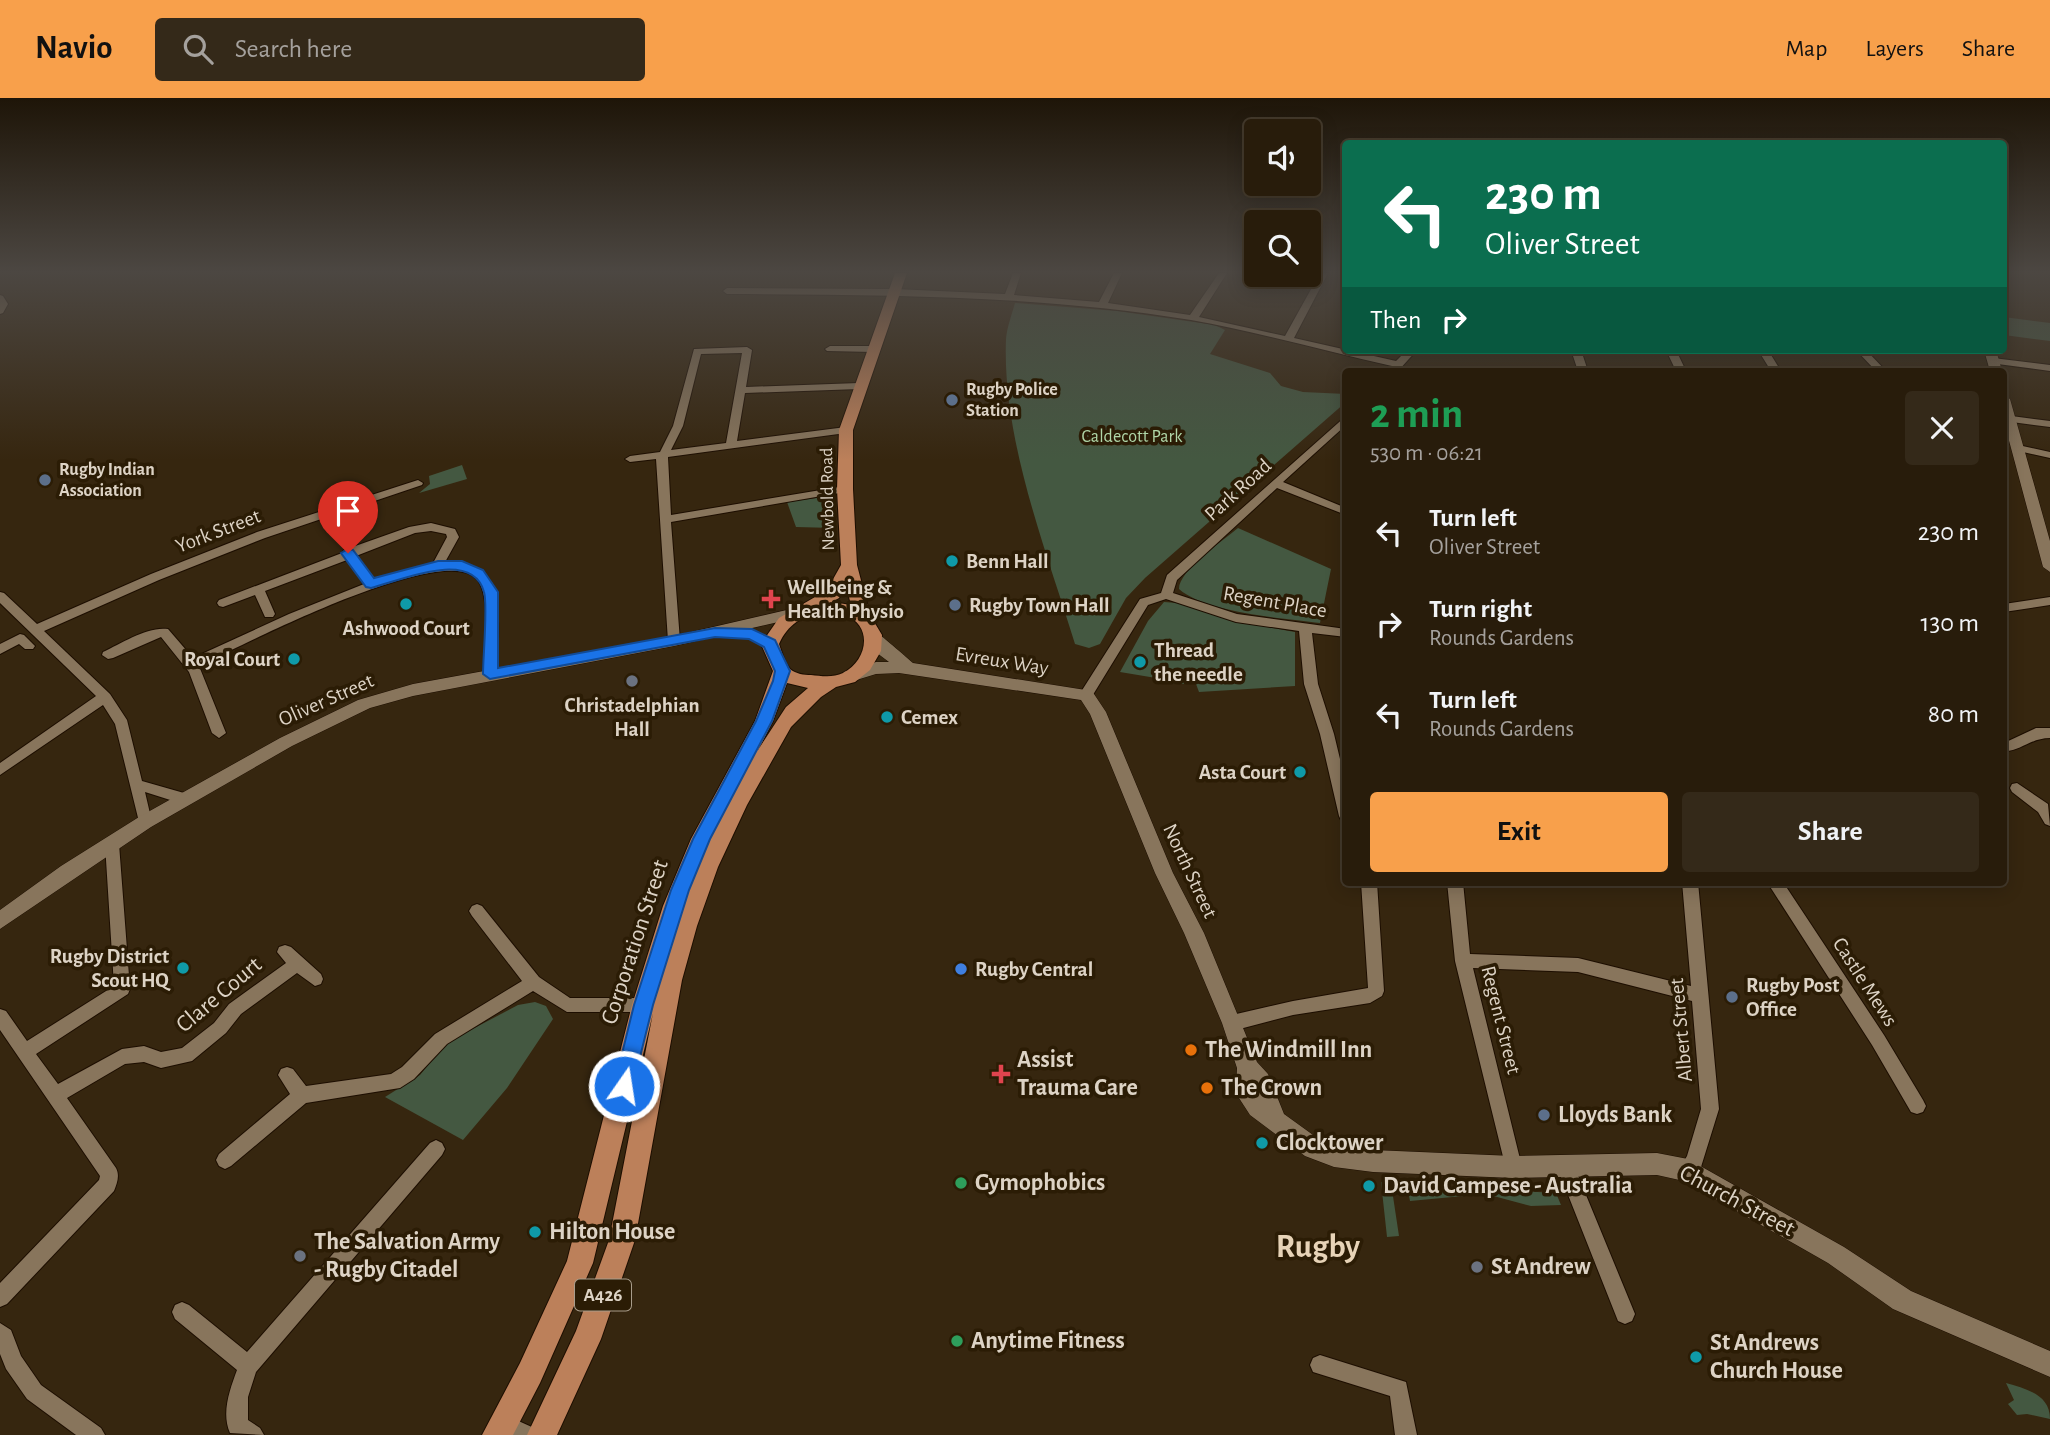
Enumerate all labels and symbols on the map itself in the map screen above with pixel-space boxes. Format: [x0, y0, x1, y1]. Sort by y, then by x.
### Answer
place label: Rugby Police Station [966, 381, 1058, 420]
marker: Rugby Police Station [944, 392, 960, 408]
park label: Caldecott Park [1081, 428, 1183, 446]
street label: Newbold Road [818, 447, 838, 551]
street label: Park Road [1201, 455, 1275, 525]
place label: Rugby Indian Association [59, 461, 155, 500]
marker: Rugby Indian Association [37, 472, 53, 488]
pin [318, 481, 378, 553]
street label: York Street [173, 505, 264, 557]
place label: Benn Hall [966, 551, 1049, 572]
marker: Benn Hall [944, 553, 960, 569]
place label: Wellbeing & Health Physio [787, 577, 904, 622]
street label: Regent Place [1222, 583, 1328, 621]
marker: Wellbeing & Health Physio [761, 589, 781, 609]
place label: Rugby Town Hall [969, 595, 1110, 616]
marker: Ashwood Court [398, 596, 414, 612]
marker: Rugby Town Hall [947, 597, 963, 613]
place label: Ashwood Court [342, 618, 470, 639]
place label: Thread the needle [1154, 640, 1243, 685]
street label: Evreux Way [954, 643, 1050, 679]
place label: Royal Court [184, 649, 280, 670]
marker: Royal Court [286, 651, 302, 667]
marker: Thread the needle [1132, 654, 1148, 670]
street label: Oliver Street [275, 670, 377, 730]
marker: Christadelphian Hall [624, 673, 640, 689]
place label: Christadelphian Hall [564, 695, 700, 740]
place label: Cemex [901, 707, 958, 728]
marker: Cemex [879, 709, 895, 725]
place label: Asta Court [1199, 762, 1286, 783]
marker: Asta Court [1292, 764, 1308, 780]
street label: North Street [1159, 821, 1221, 922]
street label: Corporation Street [597, 856, 673, 1027]
street label: Castle Mews [1829, 934, 1901, 1030]
place label: Rugby District Scout HQ [50, 946, 171, 992]
street label: Clare Court [172, 952, 267, 1037]
place label: Rugby Central [975, 959, 1093, 980]
marker: Rugby District Scout HQ [175, 960, 191, 976]
marker: Rugby Central [953, 961, 969, 977]
street label: Regent Street [1477, 964, 1525, 1077]
place label: Rugby Post Office [1746, 975, 1839, 1020]
street label: Albert Street [1666, 977, 1696, 1083]
marker: Rugby Post Office [1724, 989, 1740, 1005]
place label: The Windmill Inn [1205, 1038, 1372, 1062]
marker: The Windmill Inn [1183, 1042, 1199, 1058]
place label: Assist Trauma Care [1017, 1048, 1138, 1100]
position arrow [587, 1049, 661, 1123]
marker: Assist Trauma Care [991, 1064, 1011, 1084]
place label: The Crown [1221, 1076, 1322, 1100]
marker: The Crown [1199, 1080, 1215, 1096]
place label: Lloyds Bank [1558, 1103, 1672, 1127]
marker: Lloyds Bank [1536, 1107, 1552, 1123]
place label: Clocktower [1276, 1131, 1384, 1155]
marker: Clocktower [1254, 1135, 1270, 1151]
street label: Church Street [1675, 1161, 1799, 1242]
place label: Gymophobics [975, 1171, 1105, 1195]
place label: David Campese - Australia [1383, 1174, 1633, 1198]
marker: Gymophobics [953, 1175, 969, 1191]
marker: David Campese - Australia [1361, 1178, 1377, 1194]
place label: Hilton House [549, 1220, 675, 1244]
marker: Hilton House [527, 1224, 543, 1240]
place label: The Salvation Army - Rugby Citadel [314, 1230, 500, 1282]
district label: Rugby [1276, 1231, 1360, 1264]
marker: The Salvation Army - Rugby Citadel [292, 1248, 308, 1264]
place label: St Andrew [1491, 1255, 1591, 1279]
marker: St Andrew [1469, 1259, 1485, 1275]
road number: A426 [575, 1280, 631, 1310]
place label: Anytime Fitness [971, 1329, 1125, 1353]
place label: St Andrews Church House [1710, 1331, 1843, 1383]
marker: Anytime Fitness [949, 1333, 965, 1349]
marker: St Andrews Church House [1688, 1349, 1704, 1365]

